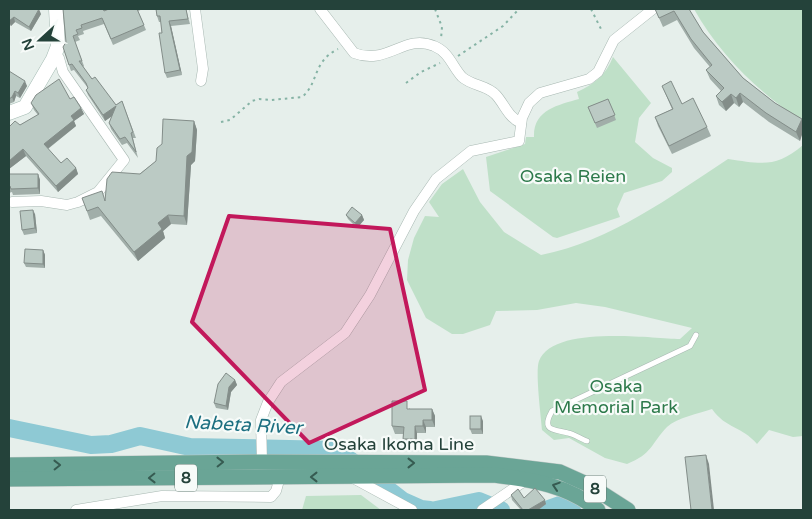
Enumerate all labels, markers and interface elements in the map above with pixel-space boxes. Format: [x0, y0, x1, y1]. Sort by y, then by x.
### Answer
north arrow [15, 15, 65, 65]
text: N [18, 36, 38, 53]
park label: Osaka Reien [520, 165, 626, 187]
park label: Osaka Memorial Park [554, 375, 678, 418]
water label: Nabeta River [184, 411, 305, 439]
street label: Osaka Ikoma Line [324, 433, 474, 455]
one-way arrow [216, 457, 224, 468]
one-way arrow [407, 458, 415, 468]
one-way arrow [54, 460, 62, 471]
road number: 8 [175, 464, 197, 492]
one-way arrow [310, 472, 318, 482]
one-way arrow [147, 473, 155, 484]
road number: 8 [584, 476, 606, 502]
one-way arrow [552, 482, 561, 492]

